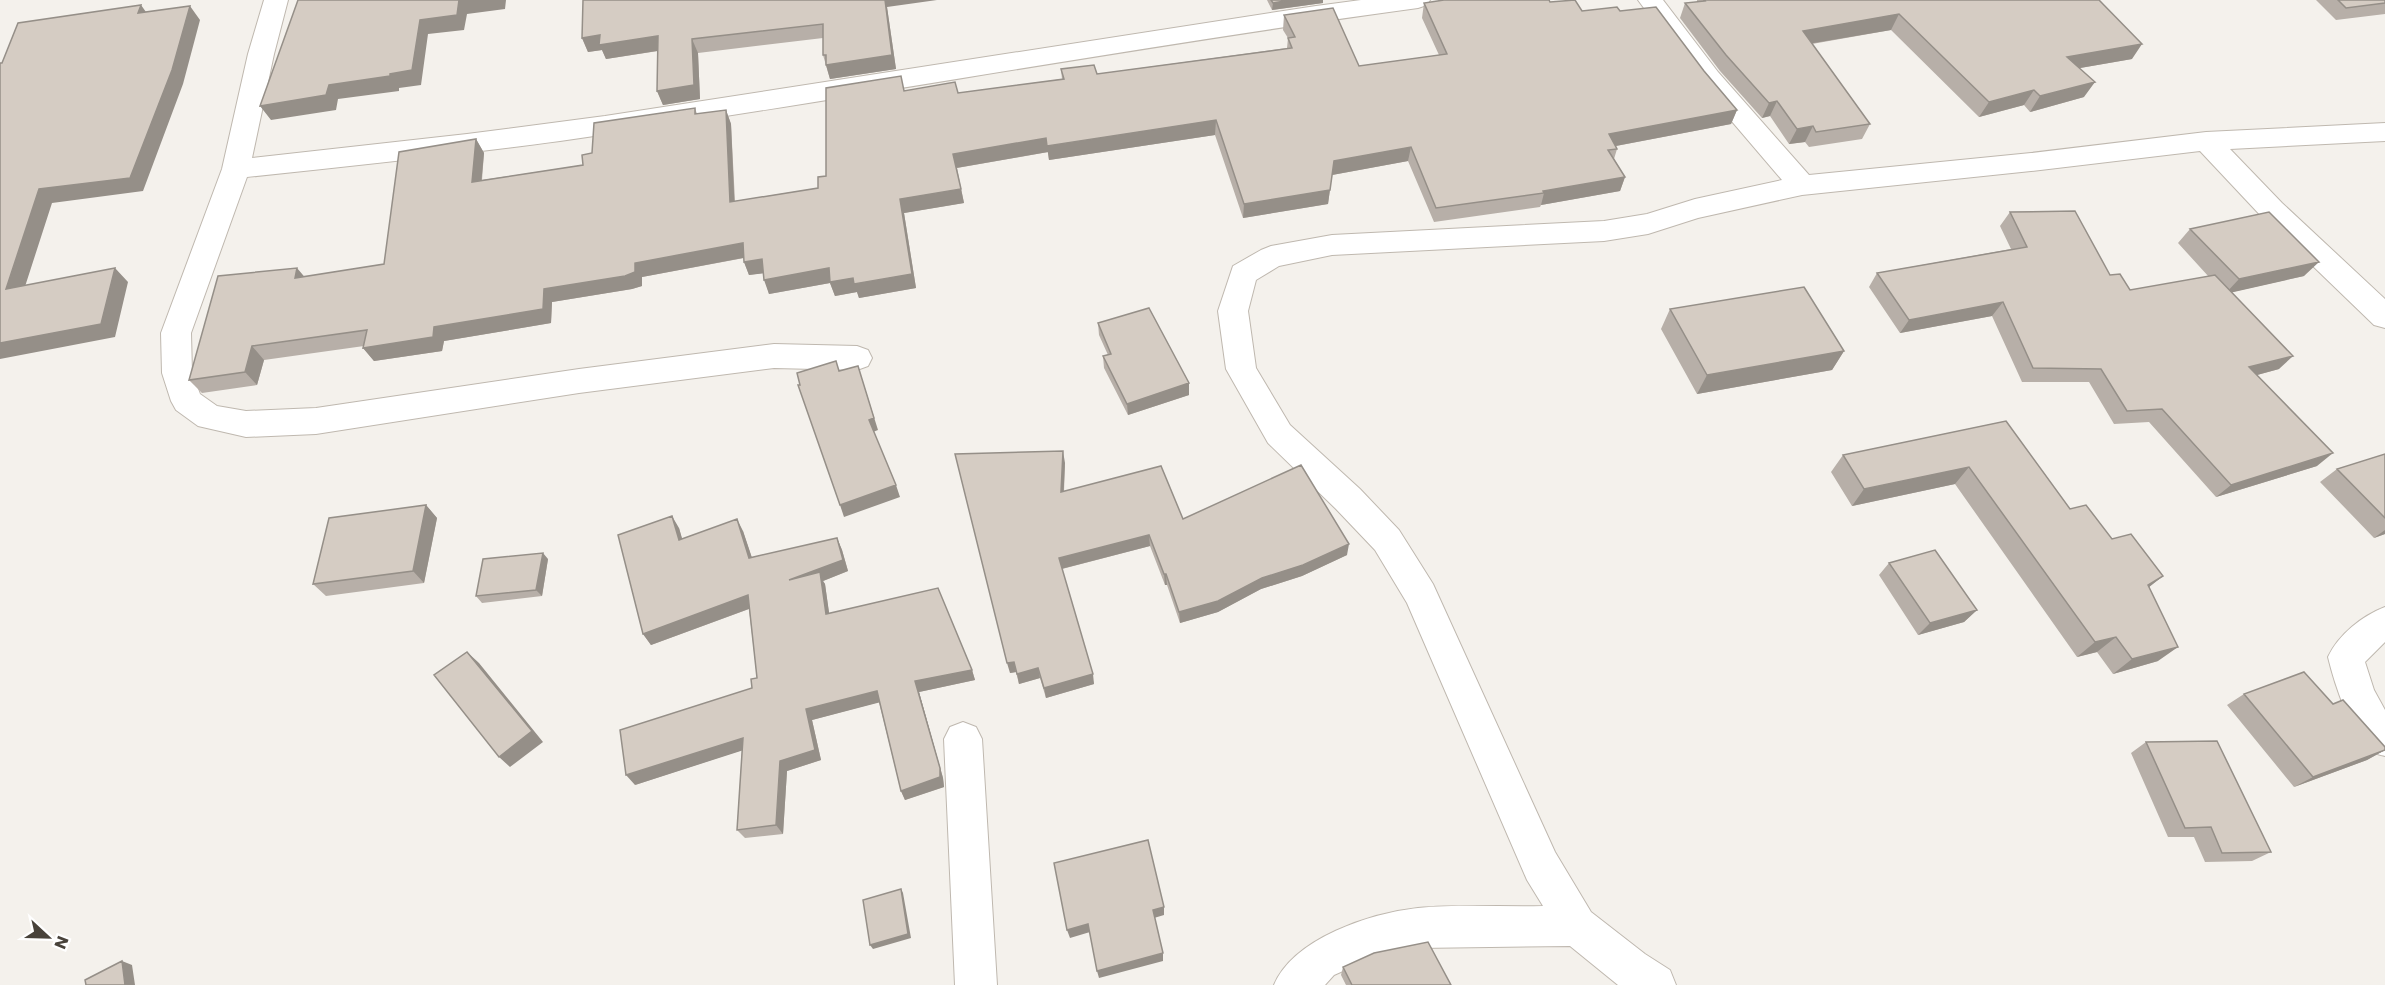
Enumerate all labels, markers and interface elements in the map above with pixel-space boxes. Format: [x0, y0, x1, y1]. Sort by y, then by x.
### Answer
north arrow [18, 907, 78, 967]
text: N [49, 933, 74, 952]

